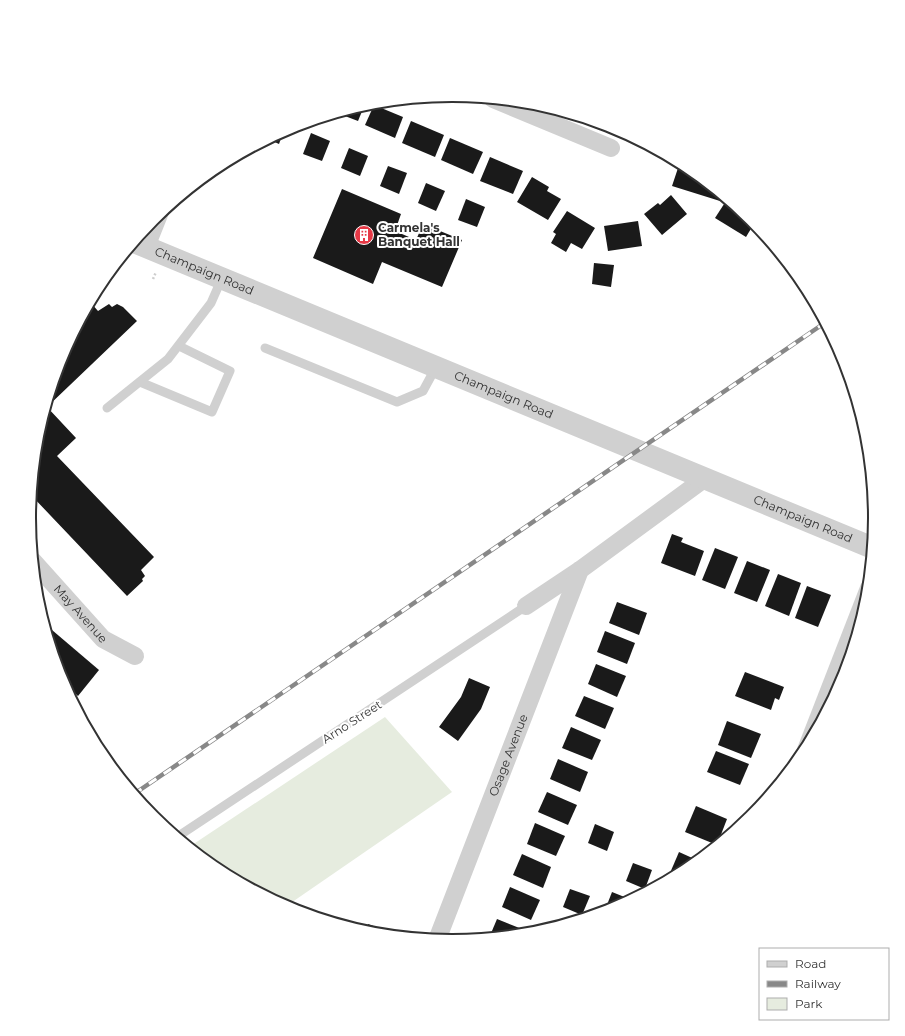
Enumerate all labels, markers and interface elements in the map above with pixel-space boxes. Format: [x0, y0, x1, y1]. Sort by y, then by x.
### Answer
place label: Carmela's Banquet Hall [378, 220, 460, 249]
building icon: Carmela's Banquet Hall [353, 224, 375, 246]
street label: Champaign Road [153, 243, 256, 298]
street label: Champaign Road [452, 367, 556, 422]
street label: Champaign Road [751, 491, 855, 546]
street label: May Avenue [51, 581, 111, 646]
street label: Arno Street [319, 697, 385, 746]
street label: Osage Avenue [485, 712, 531, 798]
legend [759, 948, 889, 1020]
text: Road [795, 956, 826, 971]
text: Railway [795, 976, 841, 991]
text: Park [795, 996, 823, 1011]

